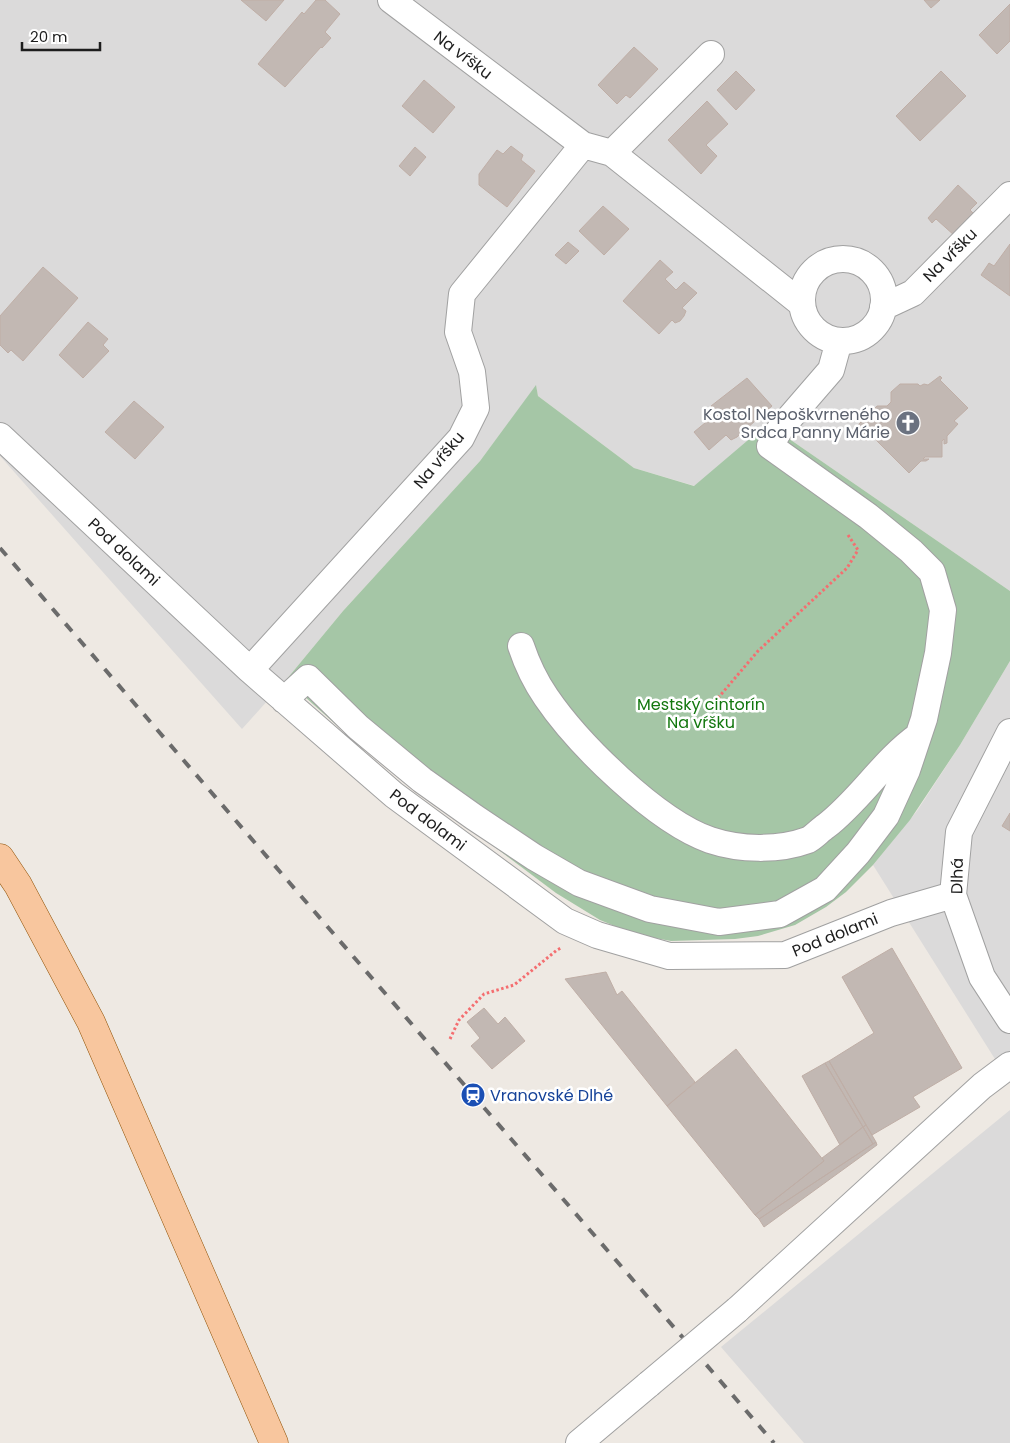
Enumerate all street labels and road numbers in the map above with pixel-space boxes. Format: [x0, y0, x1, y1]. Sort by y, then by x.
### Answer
street label: Na vŕšku [429, 25, 497, 85]
street label: Na vŕšku [918, 223, 982, 287]
street label: Na vŕšku [408, 427, 470, 493]
street label: Pod dolami [83, 513, 165, 591]
street label: Pod dolami [385, 783, 471, 857]
street label: Dlhá [945, 858, 969, 894]
street label: Pod dolami [789, 907, 881, 963]

